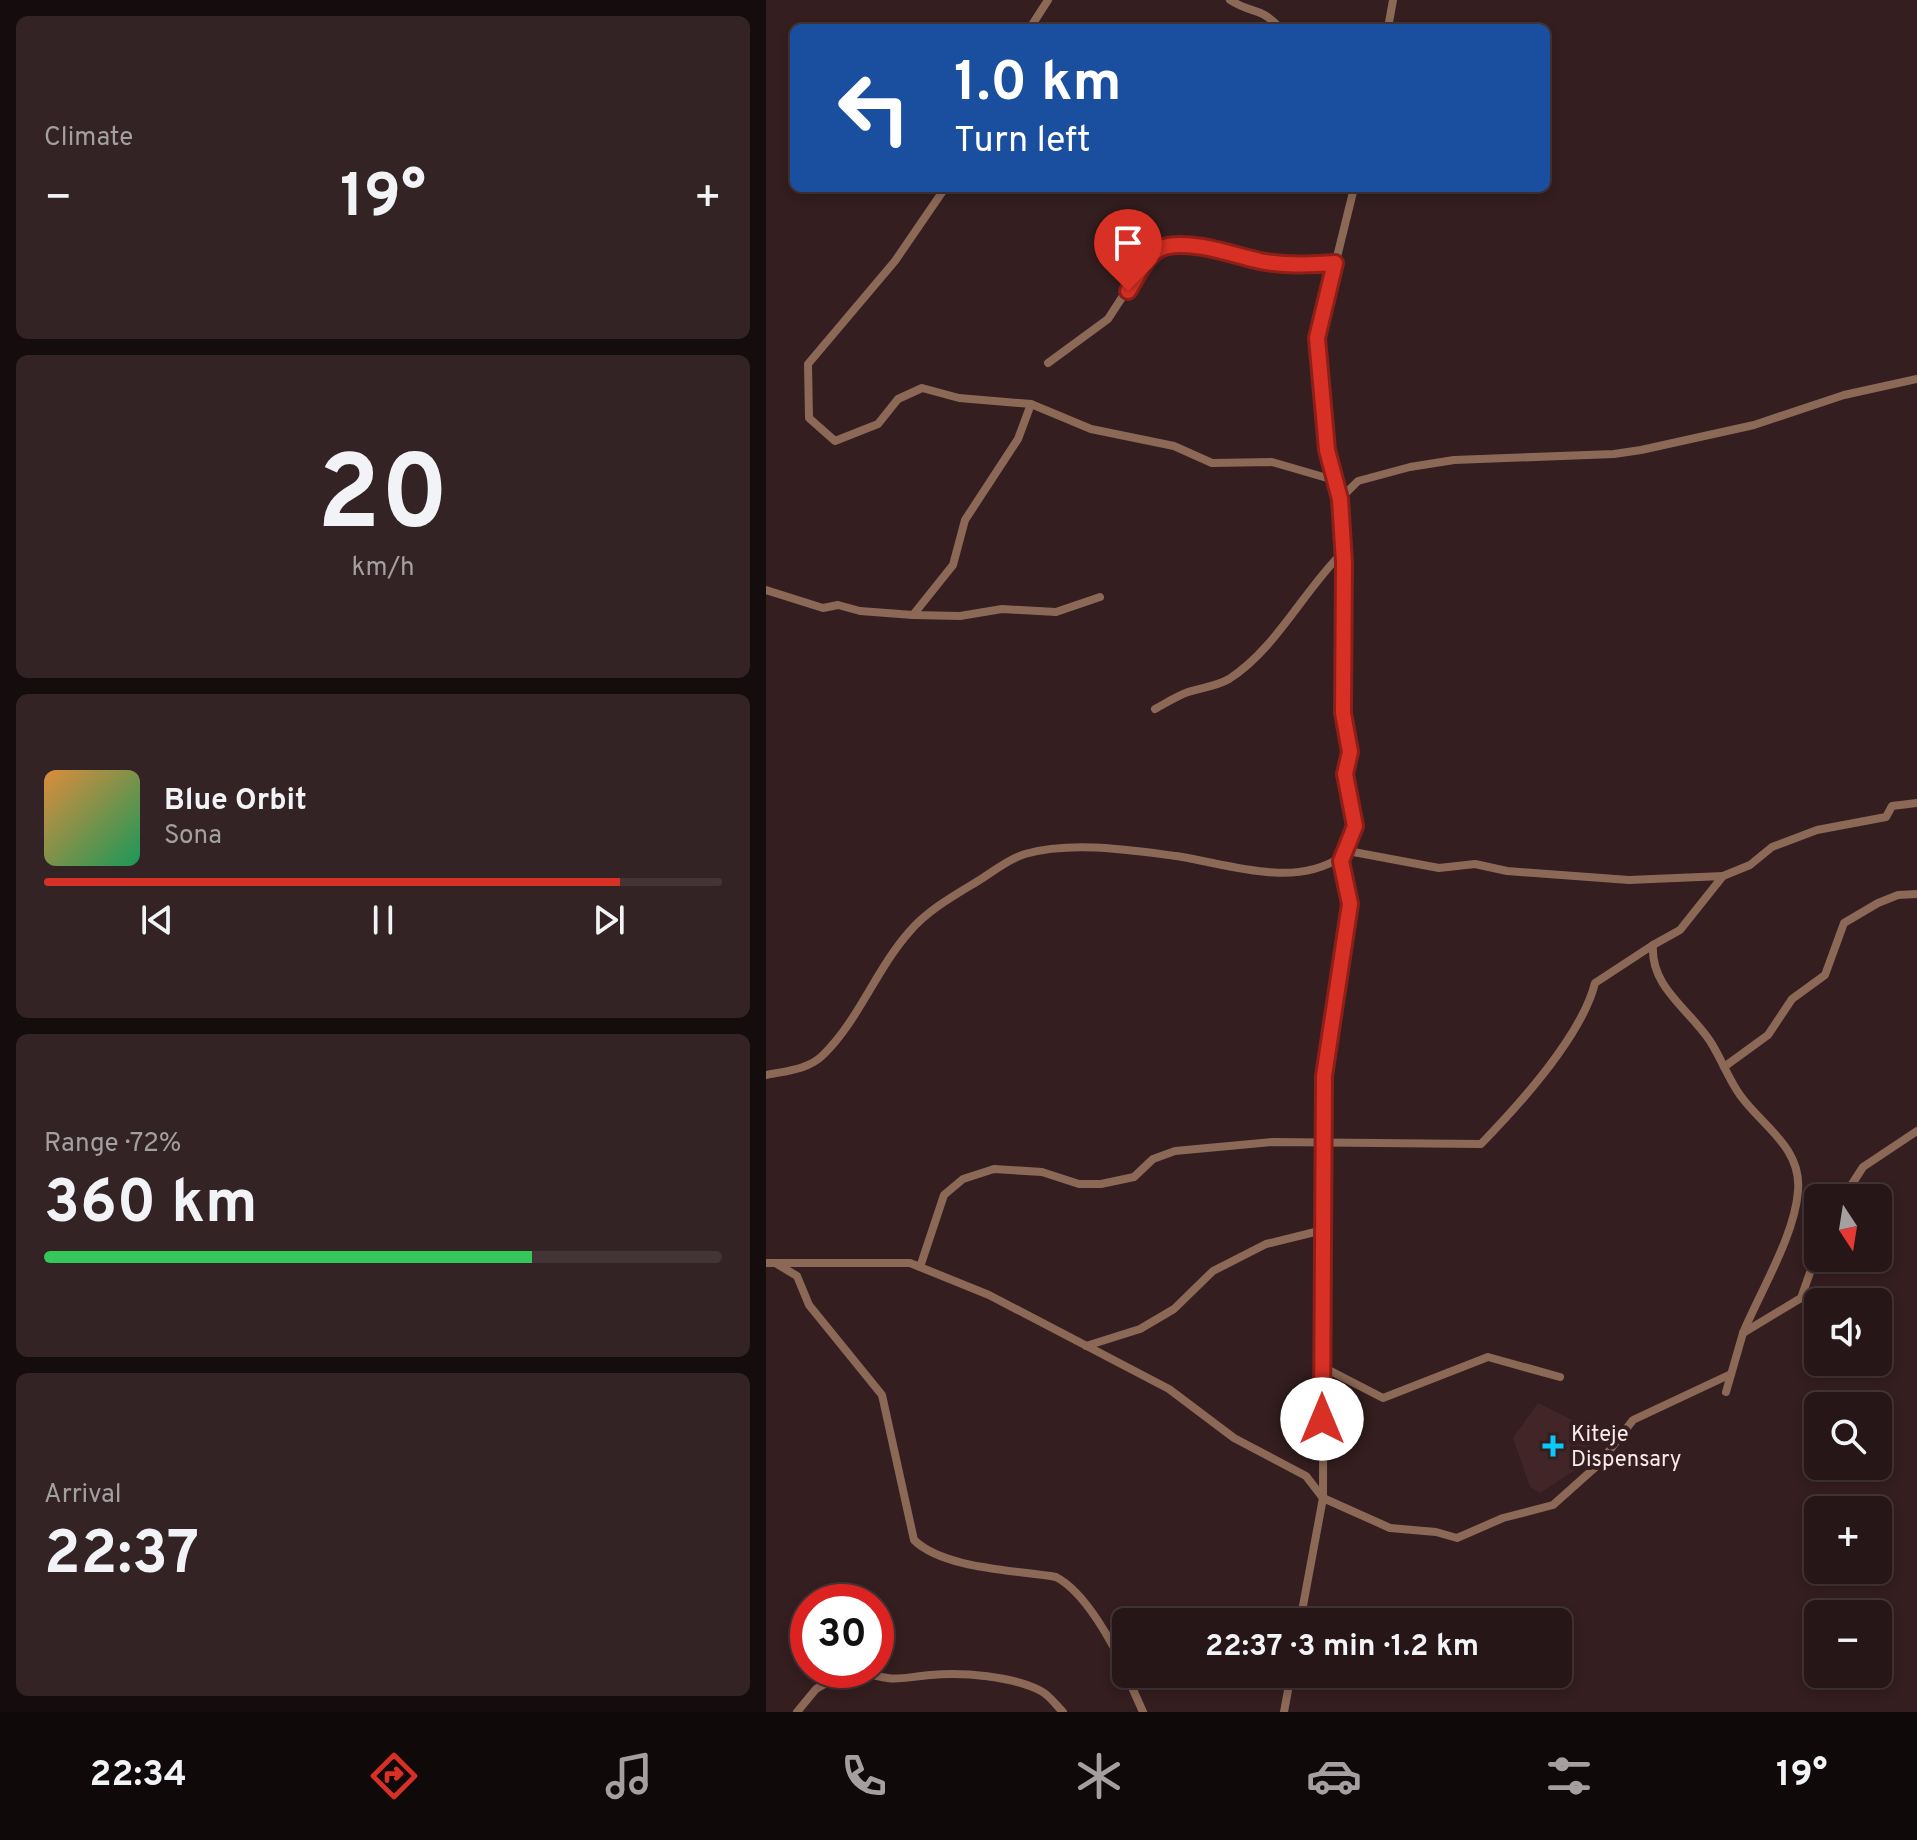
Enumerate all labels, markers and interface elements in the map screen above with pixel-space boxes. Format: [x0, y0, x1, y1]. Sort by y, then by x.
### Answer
text: 1.0 km [954, 50, 1122, 120]
icon: left [822, 56, 926, 160]
text: Turn left [954, 119, 1091, 165]
text: Climate [44, 122, 133, 155]
text: 19° [340, 162, 426, 238]
text: − [44, 172, 72, 228]
text: + [694, 172, 722, 228]
pin [1094, 209, 1162, 291]
icon: arrive [1106, 221, 1150, 265]
text: 20 [317, 434, 449, 566]
text: km/h [351, 552, 415, 585]
text: Blue Orbit [164, 783, 307, 820]
text: Sona [164, 820, 222, 853]
icon: previous [135, 898, 179, 942]
icon: pause [361, 898, 405, 942]
icon: next [587, 898, 631, 942]
text: Range · 72% [44, 1128, 181, 1161]
text: 360 km [44, 1168, 258, 1244]
north arrow [1804, 1184, 1892, 1272]
map controls [1804, 1184, 1892, 1688]
button: sound [1804, 1288, 1892, 1376]
position arrow [1280, 1377, 1364, 1461]
button: search [1804, 1392, 1892, 1480]
place label: Kiteje Dispensary [1571, 1422, 1681, 1474]
marker: Kiteje Dispensary [1542, 1435, 1564, 1457]
text: Arrival [44, 1479, 122, 1512]
button: + [1804, 1496, 1892, 1584]
text: 22:37 [44, 1519, 199, 1595]
speed limit sign: 30 [790, 1584, 894, 1688]
button: − [1804, 1600, 1892, 1688]
text: 22:37 · 3 min · 1.2 km [1205, 1629, 1479, 1666]
icon: directions [366, 1748, 422, 1804]
icon: music [601, 1748, 657, 1804]
icon: phone [836, 1748, 892, 1804]
icon: climate [1071, 1748, 1127, 1804]
icon: car [1306, 1748, 1362, 1804]
icon: filters [1541, 1748, 1597, 1804]
text: 22:34 [90, 1753, 187, 1799]
text: 19° [1776, 1753, 1828, 1799]

